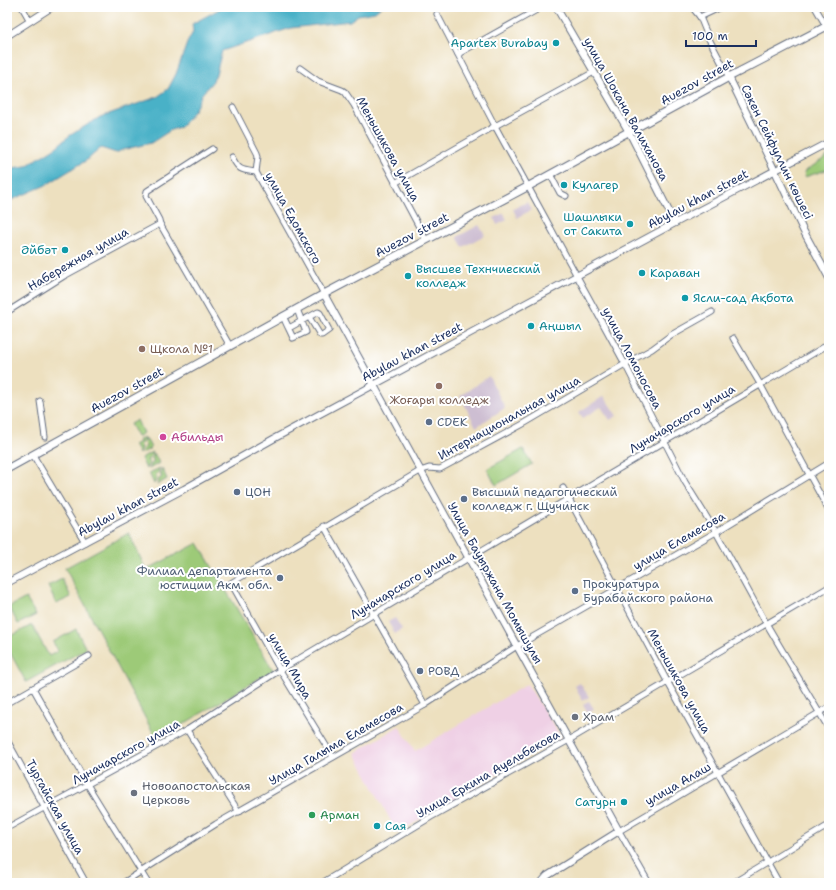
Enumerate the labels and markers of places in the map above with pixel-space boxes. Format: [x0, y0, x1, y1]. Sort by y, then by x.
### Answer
place label: Apartex Burabay [451, 35, 548, 51]
marker: Apartex Burabay [551, 38, 561, 48]
place label: Кулагер [572, 177, 619, 193]
marker: Кулагер [559, 180, 569, 190]
place label: Шашлыки от Сакита [563, 209, 623, 239]
marker: Шашлыки от Сакита [625, 219, 635, 229]
place label: Әйбәт [21, 242, 58, 258]
marker: Әйбәт [60, 245, 70, 255]
place label: Высшее Технчиеский колледж [416, 261, 540, 291]
place label: Караван [650, 265, 700, 281]
marker: Караван [637, 268, 647, 278]
marker: Высшее Технчиеский колледж [403, 271, 413, 281]
place label: Ясли-сад Ақбота [693, 290, 794, 306]
marker: Ясли-сад Ақбота [680, 293, 690, 303]
place label: Аңшыл [539, 318, 582, 334]
marker: Аңшыл [526, 321, 536, 331]
place label: Щкола №1 [150, 341, 213, 357]
marker: Щкола №1 [137, 344, 147, 354]
marker: Жоғары колледж [434, 381, 444, 391]
place label: Жоғары колледж [389, 392, 489, 408]
place label: CDEK [437, 414, 468, 430]
marker: CDEK [424, 417, 434, 427]
place label: Абильды [171, 429, 224, 445]
marker: Абильды [158, 432, 168, 442]
place label: ЦОН [245, 484, 271, 500]
place label: Высший педагогический колледж г. Щучинск [472, 484, 617, 514]
marker: ЦОН [232, 487, 242, 497]
marker: Высший педагогический колледж г. Щучинск [459, 494, 469, 504]
place label: Филиал департамента юстиции Акм. обл. [137, 563, 273, 593]
marker: Филиал департамента юстиции Акм. обл. [275, 573, 285, 583]
place label: Прокуратура Бурабайского района [583, 576, 714, 606]
marker: Прокуратура Бурабайского района [570, 586, 580, 596]
place label: РОВД [428, 663, 459, 679]
marker: РОВД [415, 666, 425, 676]
place label: Храм [583, 709, 614, 725]
marker: Храм [570, 712, 580, 722]
place label: Новоапостольская Церковь [142, 778, 251, 808]
marker: Новоапостольская Церковь [129, 788, 139, 798]
place label: Сатурн [575, 794, 616, 810]
marker: Сатурн [619, 797, 629, 807]
place label: Арман [320, 807, 359, 823]
marker: Арман [307, 810, 317, 820]
place label: Сая [385, 818, 406, 834]
marker: Сая [372, 821, 382, 831]

